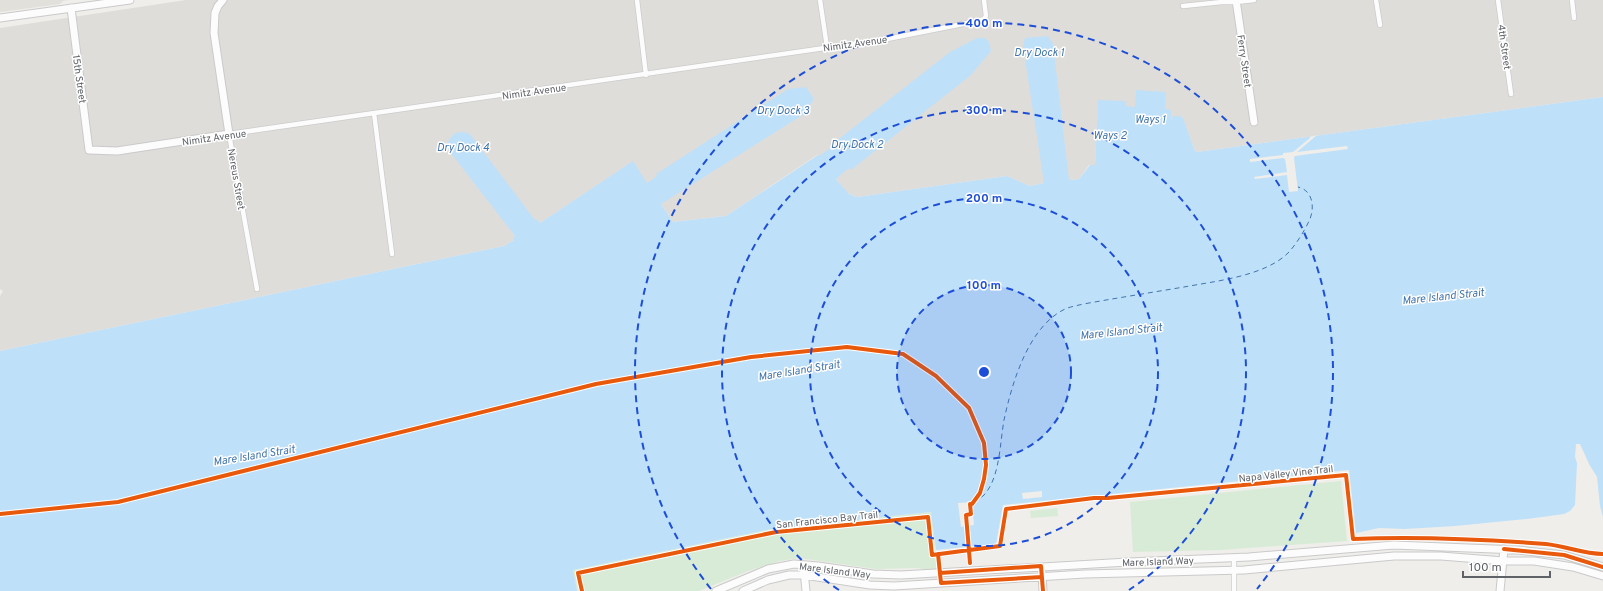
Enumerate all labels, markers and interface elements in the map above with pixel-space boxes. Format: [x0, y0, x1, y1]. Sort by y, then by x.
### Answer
text: 400 m [965, 16, 1003, 32]
street label: 4th Street [1494, 24, 1513, 71]
street label: Nimitz Avenue [822, 34, 888, 55]
street label: Ferry Street [1233, 34, 1254, 89]
water label: Dry Dock 1 [1014, 46, 1064, 60]
street label: 15th Street [69, 54, 88, 105]
street label: Nimitz Avenue [501, 82, 567, 103]
text: 300 m [966, 103, 1002, 119]
water label: Dry Dock 3 [757, 104, 810, 118]
water label: Ways 1 [1135, 113, 1166, 127]
street label: Nimitz Avenue [181, 128, 247, 149]
water label: Ways 2 [1093, 129, 1127, 143]
water label: Dry Dock 2 [831, 138, 884, 152]
water label: Dry Dock 4 [437, 141, 490, 155]
street label: Nereus Street [224, 148, 247, 211]
text: 200 m [966, 191, 1002, 207]
text: 100 m [967, 278, 1001, 294]
water label: Mare Island Strait [1401, 286, 1486, 308]
water label: Mare Island Strait [1079, 321, 1164, 343]
water label: Mare Island Strait [757, 357, 842, 384]
centre of rings [977, 365, 991, 379]
water label: Mare Island Strait [212, 442, 297, 469]
street label: Napa Valley Vine Trail [1238, 463, 1334, 486]
street label: San Francisco Bay Trail [776, 509, 879, 532]
scale bar [1463, 553, 1550, 579]
street label: Mare Island Way [1122, 555, 1194, 570]
text: 100 m [1469, 560, 1502, 576]
street label: Mare Island Way [798, 561, 871, 582]

